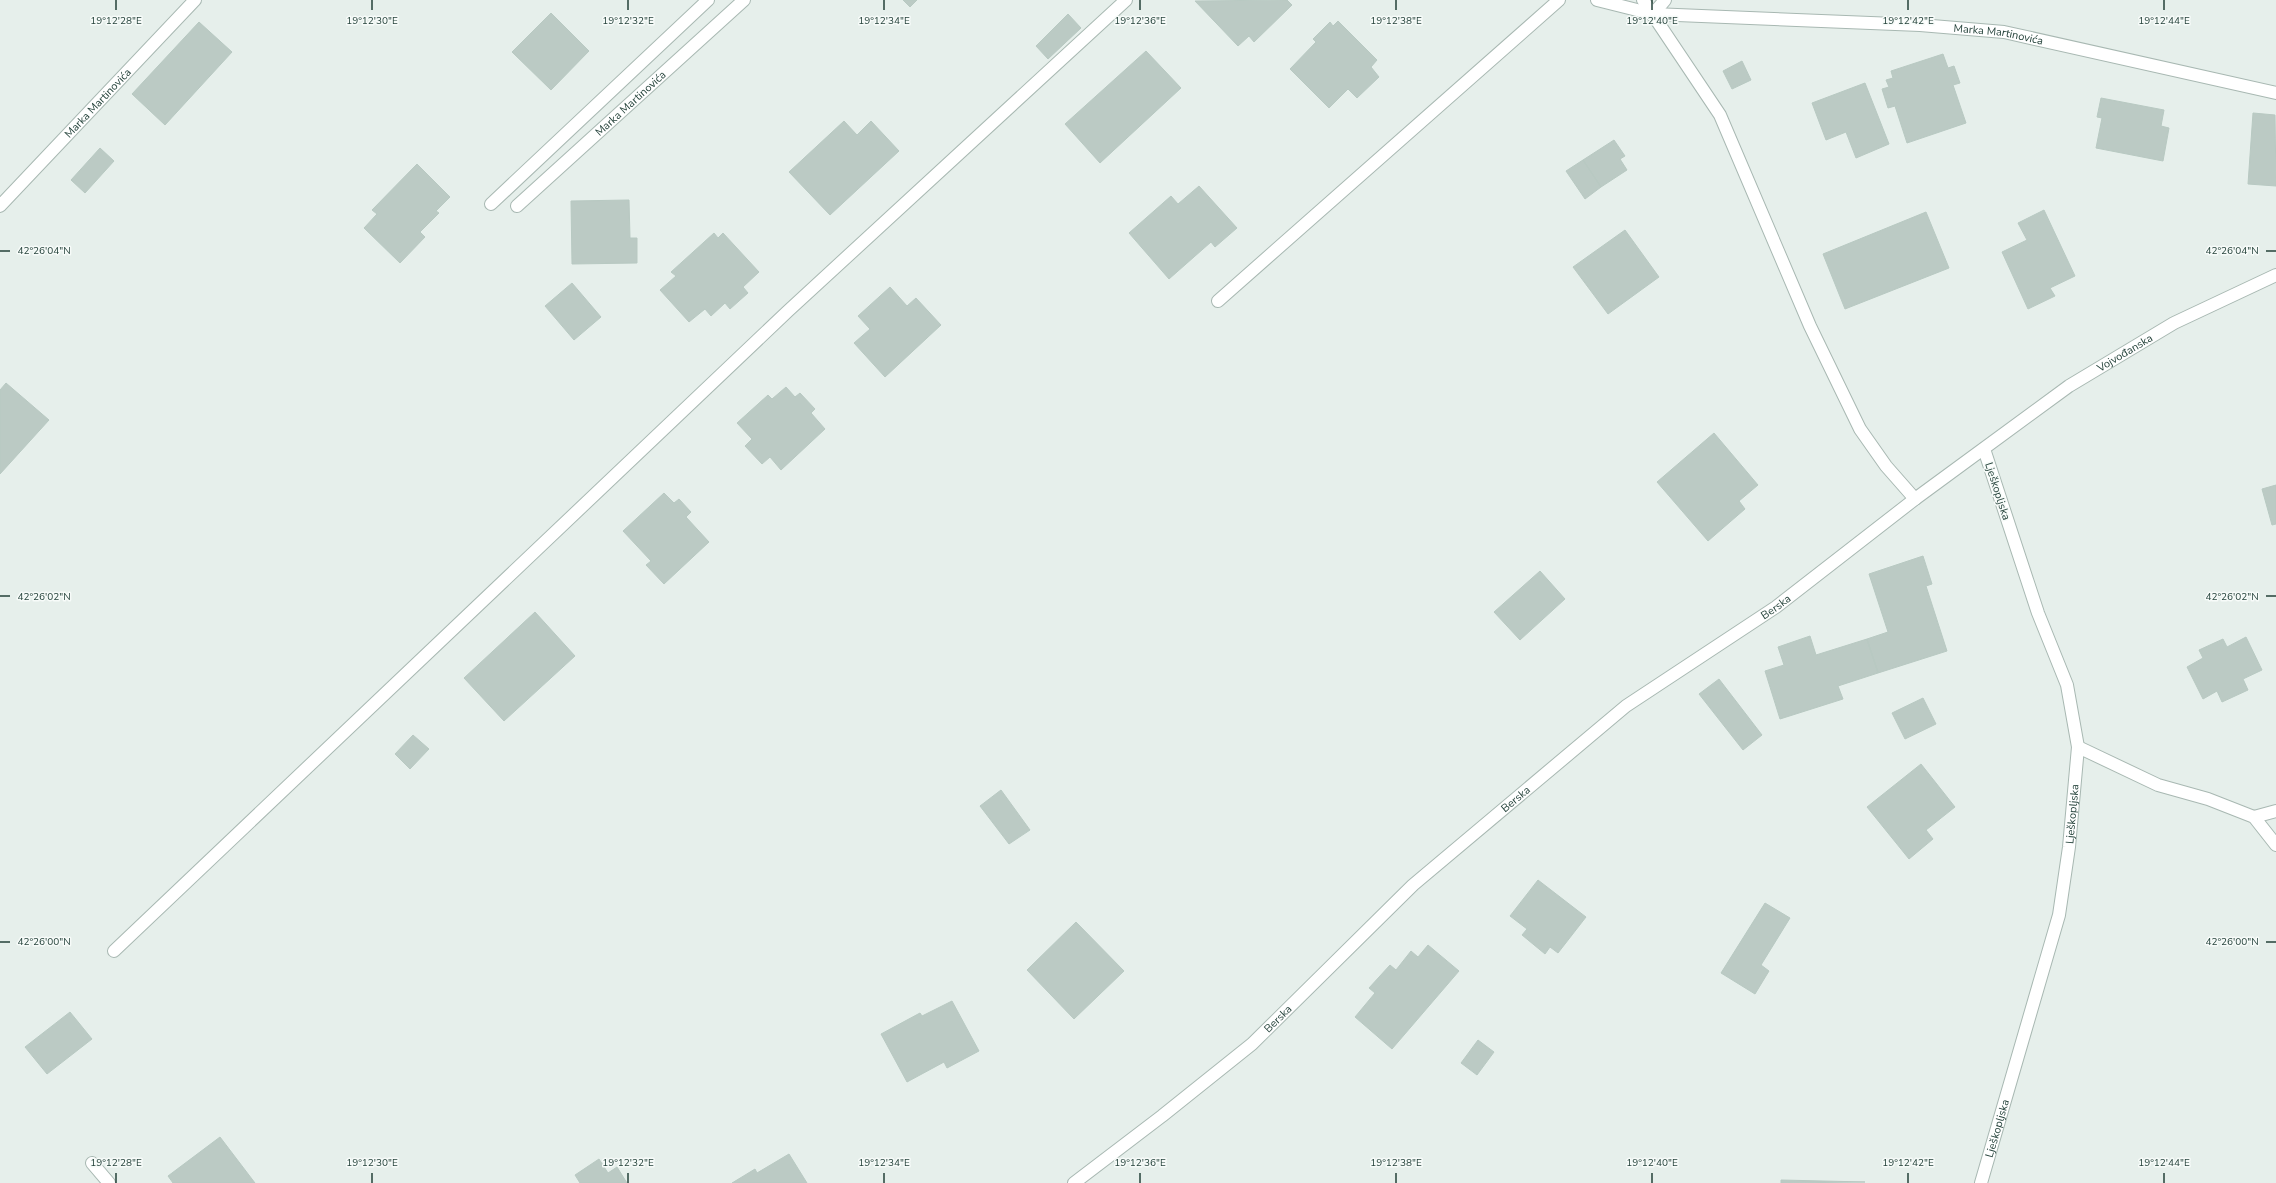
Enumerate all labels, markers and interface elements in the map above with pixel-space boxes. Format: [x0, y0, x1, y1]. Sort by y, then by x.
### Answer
text: 19°12'28"E [90, 14, 142, 28]
text: 19°12'30"E [346, 14, 398, 28]
text: 19°12'32"E [602, 14, 654, 28]
text: 19°12'34"E [858, 14, 910, 28]
text: 19°12'36"E [1114, 14, 1166, 28]
text: 19°12'38"E [1370, 14, 1422, 28]
text: 19°12'40"E [1626, 14, 1678, 28]
text: 19°12'42"E [1882, 14, 1934, 28]
text: 19°12'44"E [2138, 14, 2190, 28]
street label: Marka Martinovića [1953, 21, 2045, 49]
street label: Marka Martinovića [61, 65, 135, 141]
street label: Marka Martinovića [592, 67, 669, 140]
text: 42°26'04"N [17, 244, 71, 258]
text: 42°26'04"N [2205, 244, 2259, 258]
street label: Vojvođanska [2093, 330, 2156, 376]
street label: Lješkopljska [1981, 460, 2014, 522]
text: 42°26'02"N [17, 590, 71, 604]
text: 42°26'02"N [2205, 590, 2259, 604]
street label: Berska [1758, 591, 1794, 623]
street label: Berska [1498, 783, 1534, 816]
street label: Lješkopljska [2062, 783, 2083, 845]
text: 42°26'00"N [17, 935, 71, 949]
text: 42°26'00"N [2205, 935, 2259, 949]
street label: Berska [1261, 1002, 1295, 1036]
street label: Lješkopljska [1982, 1097, 2013, 1159]
text: 19°12'28"E [90, 1156, 142, 1170]
text: 19°12'30"E [346, 1156, 398, 1170]
text: 19°12'32"E [602, 1156, 654, 1170]
text: 19°12'34"E [858, 1156, 910, 1170]
text: 19°12'36"E [1114, 1156, 1166, 1170]
text: 19°12'38"E [1370, 1156, 1422, 1170]
text: 19°12'40"E [1626, 1156, 1678, 1170]
text: 19°12'42"E [1882, 1156, 1934, 1170]
text: 19°12'44"E [2138, 1156, 2190, 1170]

